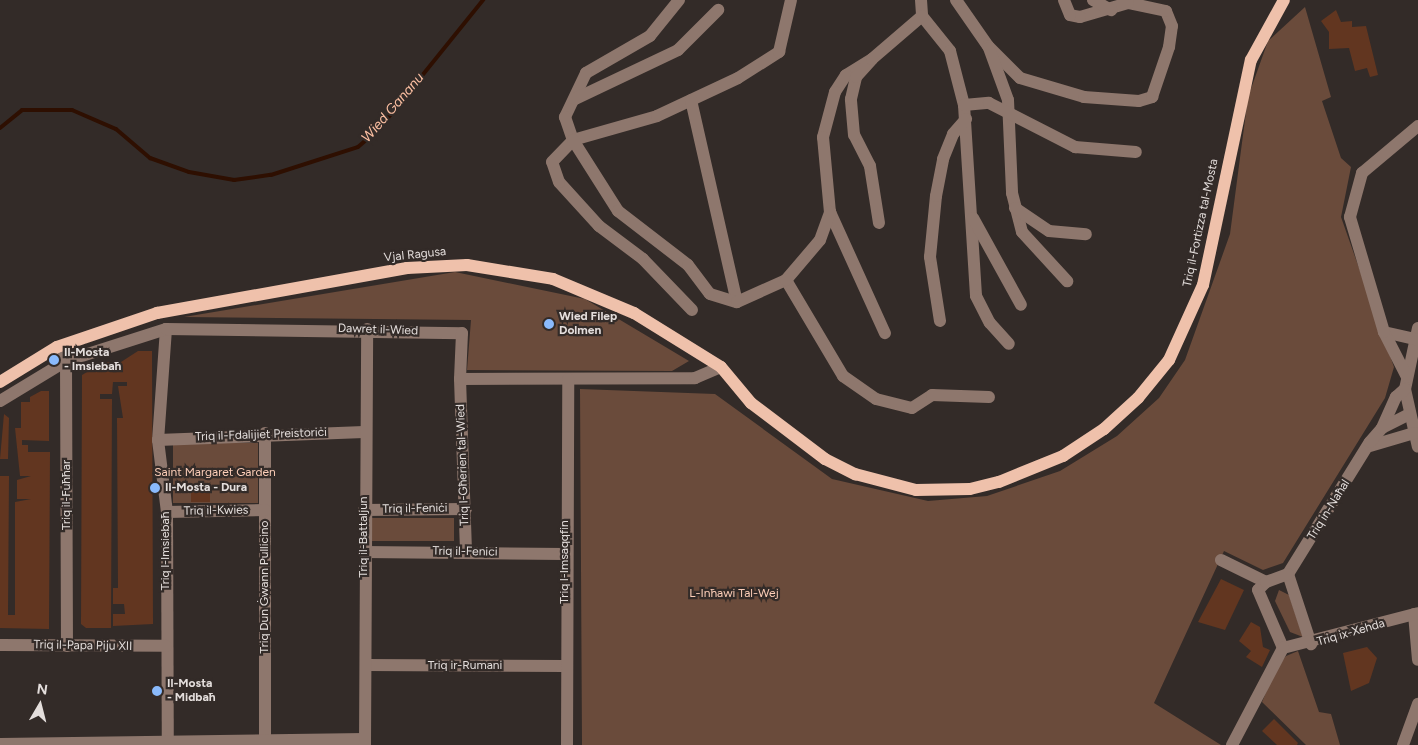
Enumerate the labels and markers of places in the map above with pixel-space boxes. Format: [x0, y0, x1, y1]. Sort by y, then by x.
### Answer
place label: Wied Filep Dolmen [559, 310, 617, 338]
marker: Wied Filep Dolmen [543, 318, 555, 330]
place label: Il-Mosta - Imsiebaħ [64, 346, 121, 374]
marker: Il-Mosta - Imsiebaħ [48, 354, 60, 366]
place label: Il-Mosta - Dura [165, 481, 247, 495]
marker: Il-Mosta - Dura [149, 482, 161, 494]
place label: Il-Mosta - Midbaħ [167, 677, 216, 705]
marker: Il-Mosta - Midbaħ [151, 685, 163, 697]

